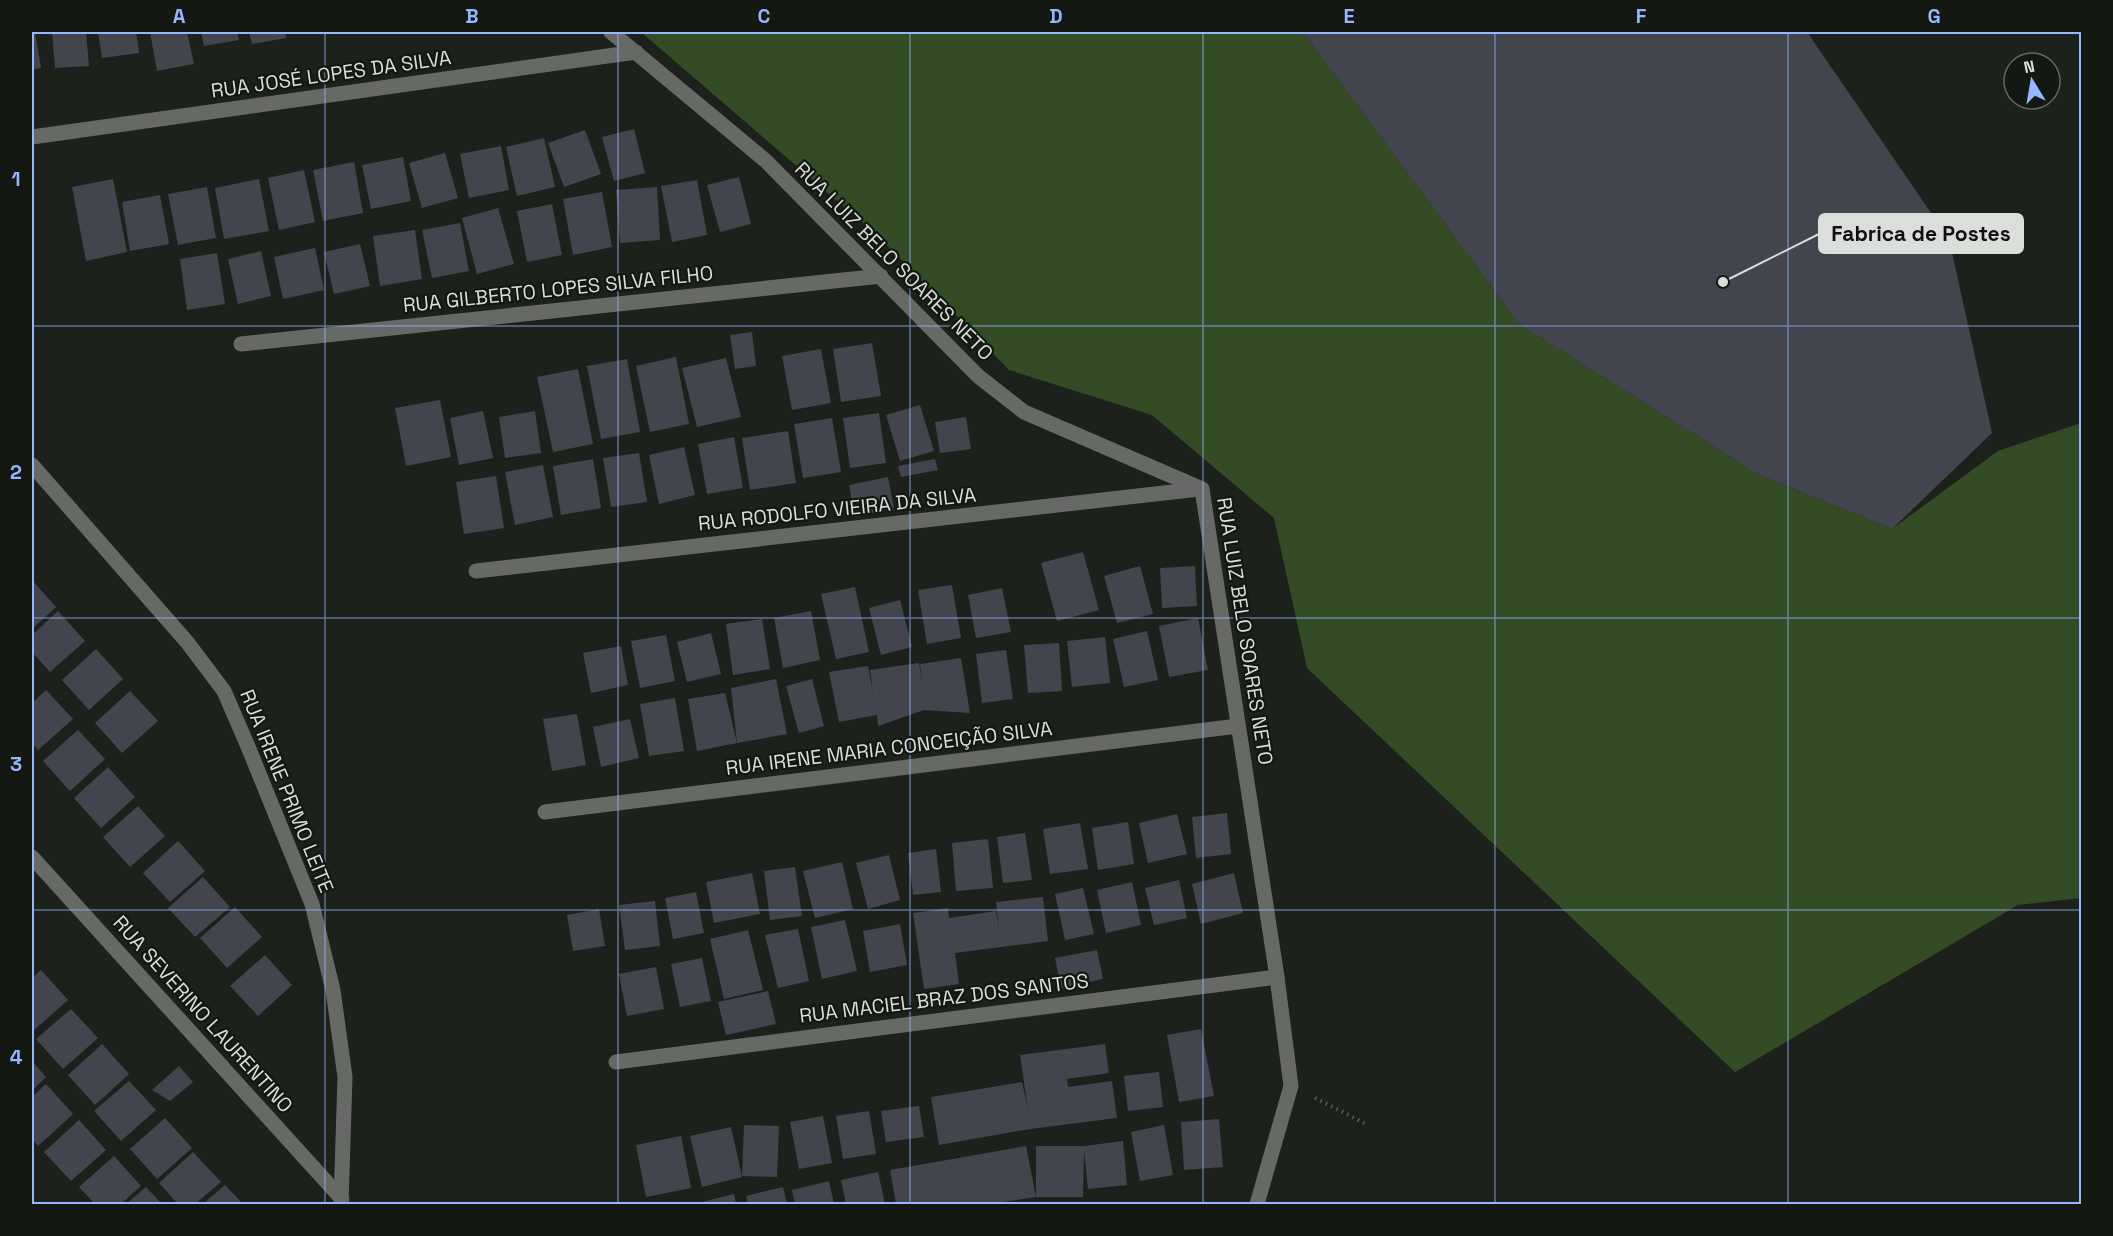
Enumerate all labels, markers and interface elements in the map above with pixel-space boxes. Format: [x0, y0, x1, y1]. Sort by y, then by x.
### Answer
text: A [173, 3, 186, 29]
text: B [465, 3, 479, 29]
text: C [758, 3, 771, 29]
text: D [1049, 3, 1063, 29]
text: E [1343, 3, 1355, 29]
text: F [1636, 3, 1647, 29]
text: G [1927, 3, 1941, 29]
street label: RUA JOSÉ LOPES DA SILVA [209, 44, 453, 104]
north arrow [2002, 51, 2062, 111]
text: N [2022, 55, 2037, 78]
street label: RUA LUIZ BELO SOARES NETO [789, 156, 999, 366]
text: 1 [11, 166, 21, 192]
callout: Fabrica de Postes [1819, 214, 2023, 253]
text: Fabrica de Postes [1831, 220, 2011, 247]
street label: RUA GILBERTO LOPES SILVA FILHO [402, 260, 714, 318]
text: 2 [10, 459, 22, 485]
street label: RUA RODOLFO VIEIRA DA SILVA [697, 481, 978, 537]
street label: RUA LUIZ BELO SOARES NETO [1211, 495, 1279, 767]
street label: RUA IRENE PRIMO LEITE [234, 686, 340, 896]
street label: RUA IRENE MARIA CONCEIÇÃO SILVA [724, 715, 1054, 781]
text: 3 [10, 751, 22, 777]
street label: RUA SEVERINO LAURENTINO [107, 910, 299, 1118]
street label: RUA MACIEL BRAZ DOS SANTOS [798, 967, 1090, 1029]
text: 4 [10, 1044, 23, 1070]

